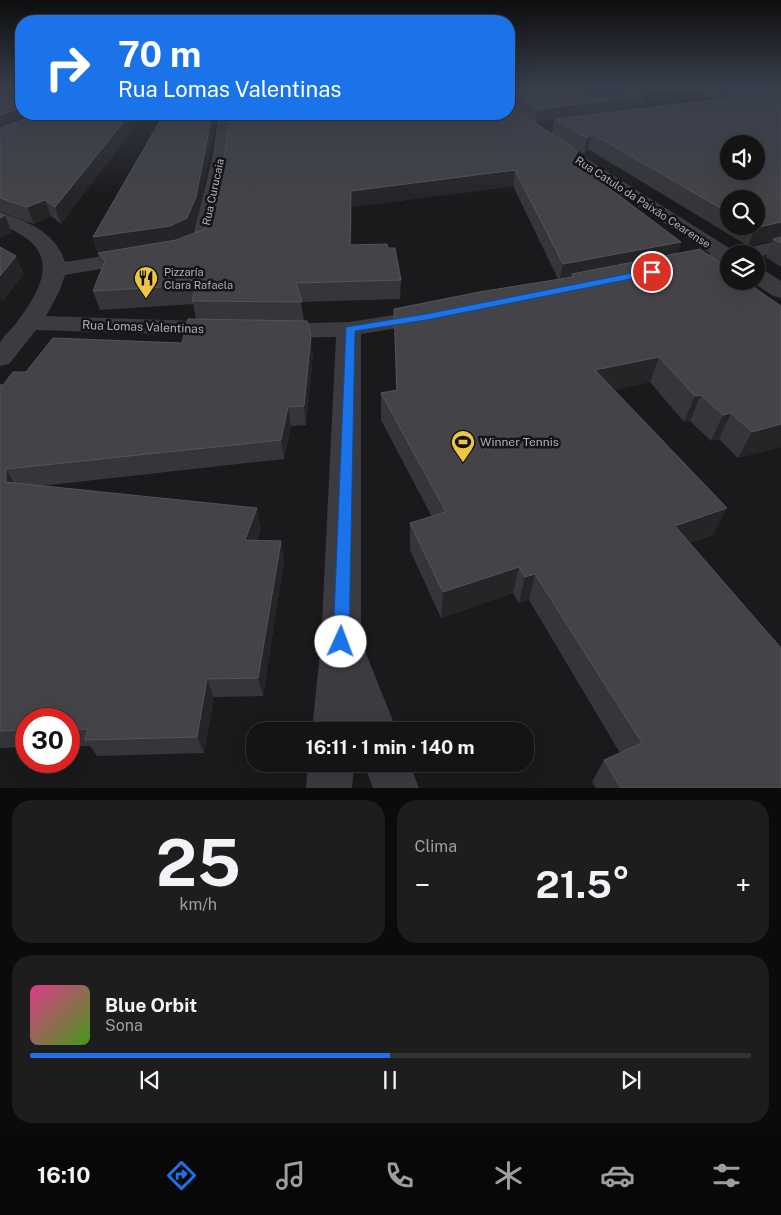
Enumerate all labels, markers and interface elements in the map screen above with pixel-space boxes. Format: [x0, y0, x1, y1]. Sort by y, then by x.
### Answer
text: 70 m [118, 34, 201, 75]
icon: right [35, 35, 100, 100]
text: Rua Lomas Valentinas [118, 76, 341, 102]
map controls [720, 135, 765, 290]
button: sound [720, 135, 765, 180]
street label: Rua Catulo da Paixão Cearense [573, 154, 713, 250]
street label: Rua Curucaia [200, 157, 226, 227]
button: search [720, 190, 765, 235]
button: layers [720, 245, 765, 290]
pin [631, 251, 673, 293]
icon: arrive [638, 258, 666, 286]
restaurant icon: Pizzaría Clara Rafaela [133, 265, 159, 299]
place label: Pizzaría Clara Rafaela [164, 266, 233, 291]
street label: Rua Lomas Valentinas [82, 318, 204, 336]
sports icon: Winner Tennis [450, 429, 476, 463]
place label: Winner Tennis [480, 435, 559, 449]
position arrow [314, 615, 366, 667]
speed limit sign: 30 [15, 708, 80, 773]
text: 16:11 · 1 min · 140 m [306, 736, 474, 758]
text: 25 [156, 824, 241, 901]
text: Clima [415, 837, 457, 856]
text: 21.5° [536, 862, 630, 907]
text: − [415, 868, 430, 901]
text: + [735, 868, 751, 901]
text: km/h [179, 895, 217, 914]
text: Blue Orbit [105, 994, 197, 1016]
text: Sona [105, 1016, 143, 1035]
icon: previous [136, 1066, 164, 1094]
icon: pause [376, 1066, 404, 1094]
icon: next [617, 1066, 645, 1094]
icon: directions [164, 1158, 199, 1193]
icon: music [273, 1158, 308, 1193]
icon: phone [382, 1158, 417, 1193]
icon: climate [491, 1158, 526, 1193]
icon: car [600, 1158, 635, 1193]
icon: filters [709, 1158, 744, 1193]
text: 16:10 [37, 1162, 90, 1188]

